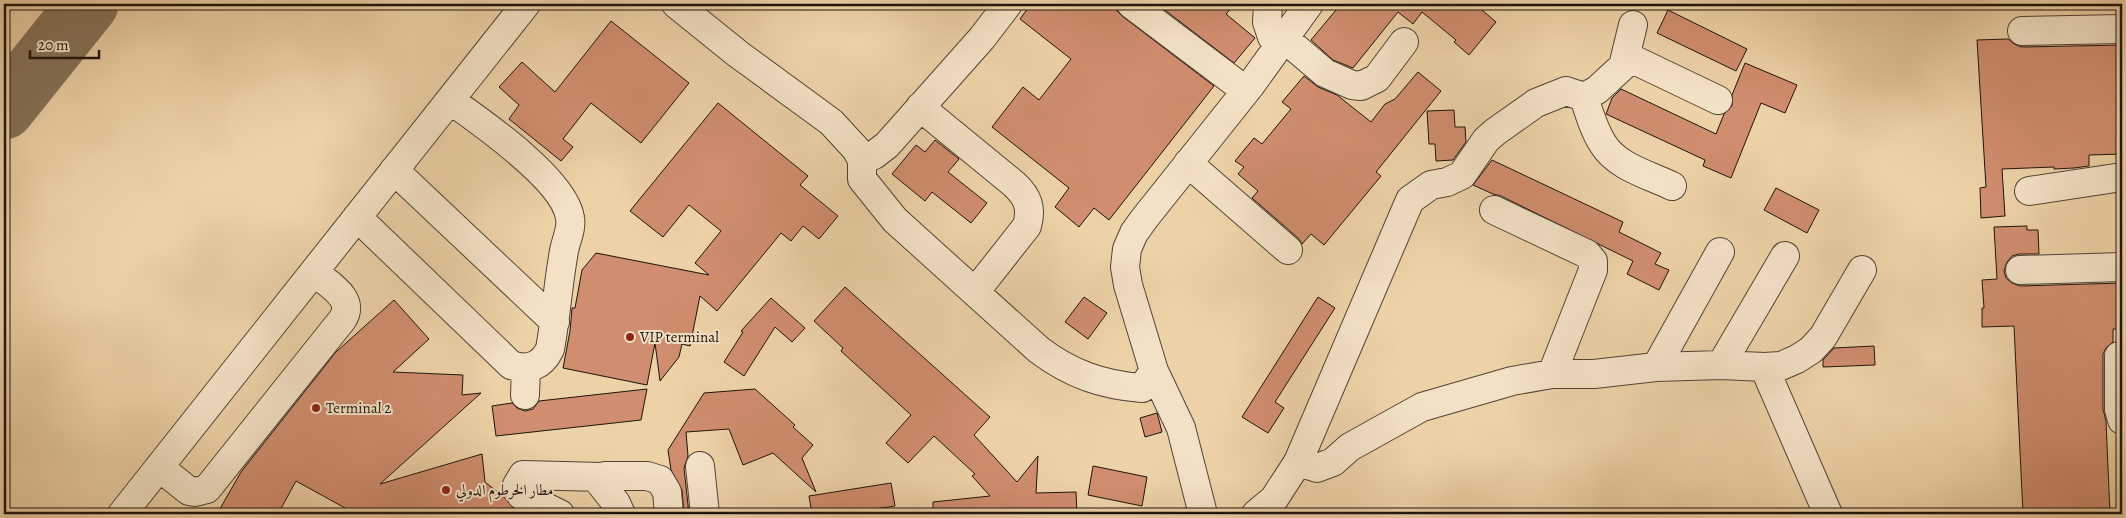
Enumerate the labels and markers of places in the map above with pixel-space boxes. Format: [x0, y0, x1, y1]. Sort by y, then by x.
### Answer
place label: VIP terminal [639, 327, 719, 347]
marker: VIP terminal [624, 331, 636, 343]
place label: Terminal 2 [326, 398, 391, 418]
marker: Terminal 2 [310, 402, 322, 414]
place label: مطار الخرطوم الدولي [456, 480, 553, 503]
marker: مطار الخرطوم الدولي [440, 484, 452, 496]

